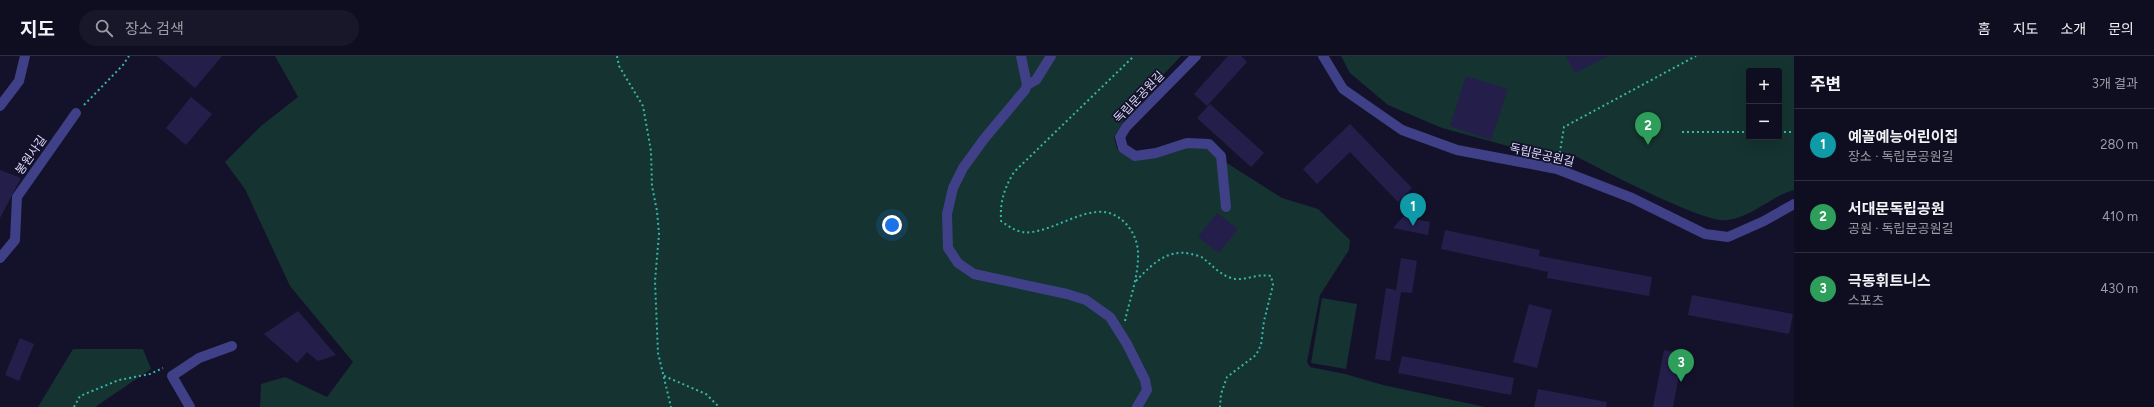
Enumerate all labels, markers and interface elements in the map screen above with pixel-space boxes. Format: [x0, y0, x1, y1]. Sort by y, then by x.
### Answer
search box [79, 10, 359, 46]
icon: search [93, 17, 115, 39]
text: 지도 [20, 18, 55, 41]
text: 장소 검색 [125, 20, 184, 38]
text: 홈 [1978, 21, 1991, 38]
text: 지도 [2013, 21, 2038, 38]
text: 소개 [2060, 21, 2086, 38]
text: 문의 [2108, 21, 2134, 38]
street label: 독립문공원길 [1111, 68, 1167, 126]
map controls [1746, 68, 1782, 140]
button: + [1746, 68, 1782, 104]
text: 주변 [1810, 74, 1841, 94]
text: 3개 결과 [2092, 76, 2138, 91]
button: − [1746, 104, 1782, 140]
pin: 2 [1635, 112, 1661, 145]
text: 예꼴예능어린이집 [1848, 128, 1958, 146]
street label: 봉원사길 [13, 133, 49, 177]
text: 1 [1820, 137, 1826, 152]
text: 280 m [2100, 137, 2138, 152]
street label: 독립문공원길 [1508, 141, 1576, 169]
text: 장소 · 독립문공원길 [1848, 149, 1953, 164]
pin: 1 [1400, 193, 1426, 226]
text: 서대문독립공원 [1848, 200, 1945, 218]
text: 2 [1819, 209, 1827, 224]
text: 410 m [2102, 209, 2138, 224]
your location [882, 215, 902, 235]
text: 공원 · 독립문공원길 [1848, 221, 1953, 236]
text: 극동휘트니스 [1848, 272, 1931, 290]
text: 3 [1819, 281, 1827, 296]
text: 430 m [2100, 281, 2138, 296]
text: 스포츠 [1848, 293, 1884, 308]
pin: 3 [1668, 349, 1694, 382]

